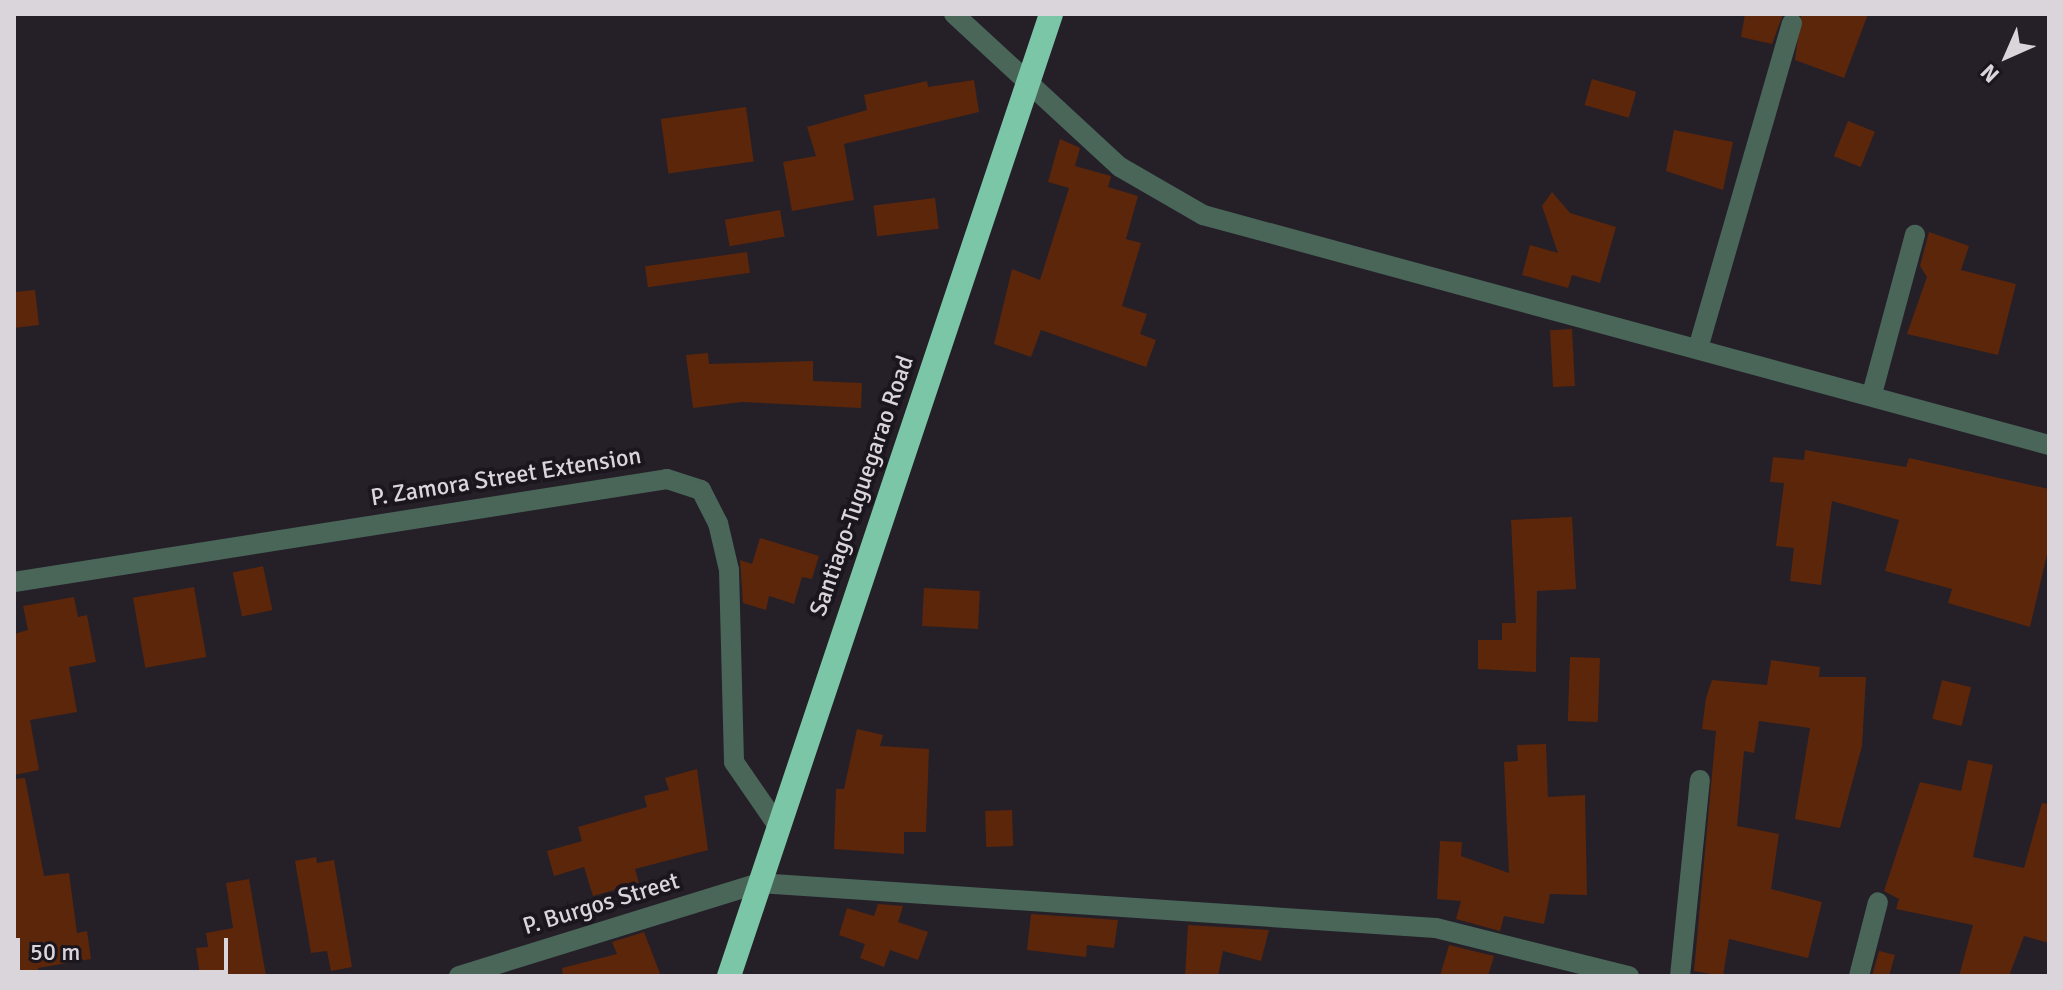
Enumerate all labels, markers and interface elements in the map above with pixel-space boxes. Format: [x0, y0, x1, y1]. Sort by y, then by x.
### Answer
north arrow [1967, 16, 2047, 96]
text: N [1975, 58, 2005, 88]
street label: Santiago-Tuguegarao Road [804, 352, 920, 620]
street label: P. Zamora Street Extension [369, 441, 643, 513]
street label: P. Burgos Street [519, 867, 683, 941]
scale bar [20, 922, 232, 972]
text: 50 m [30, 937, 80, 967]

